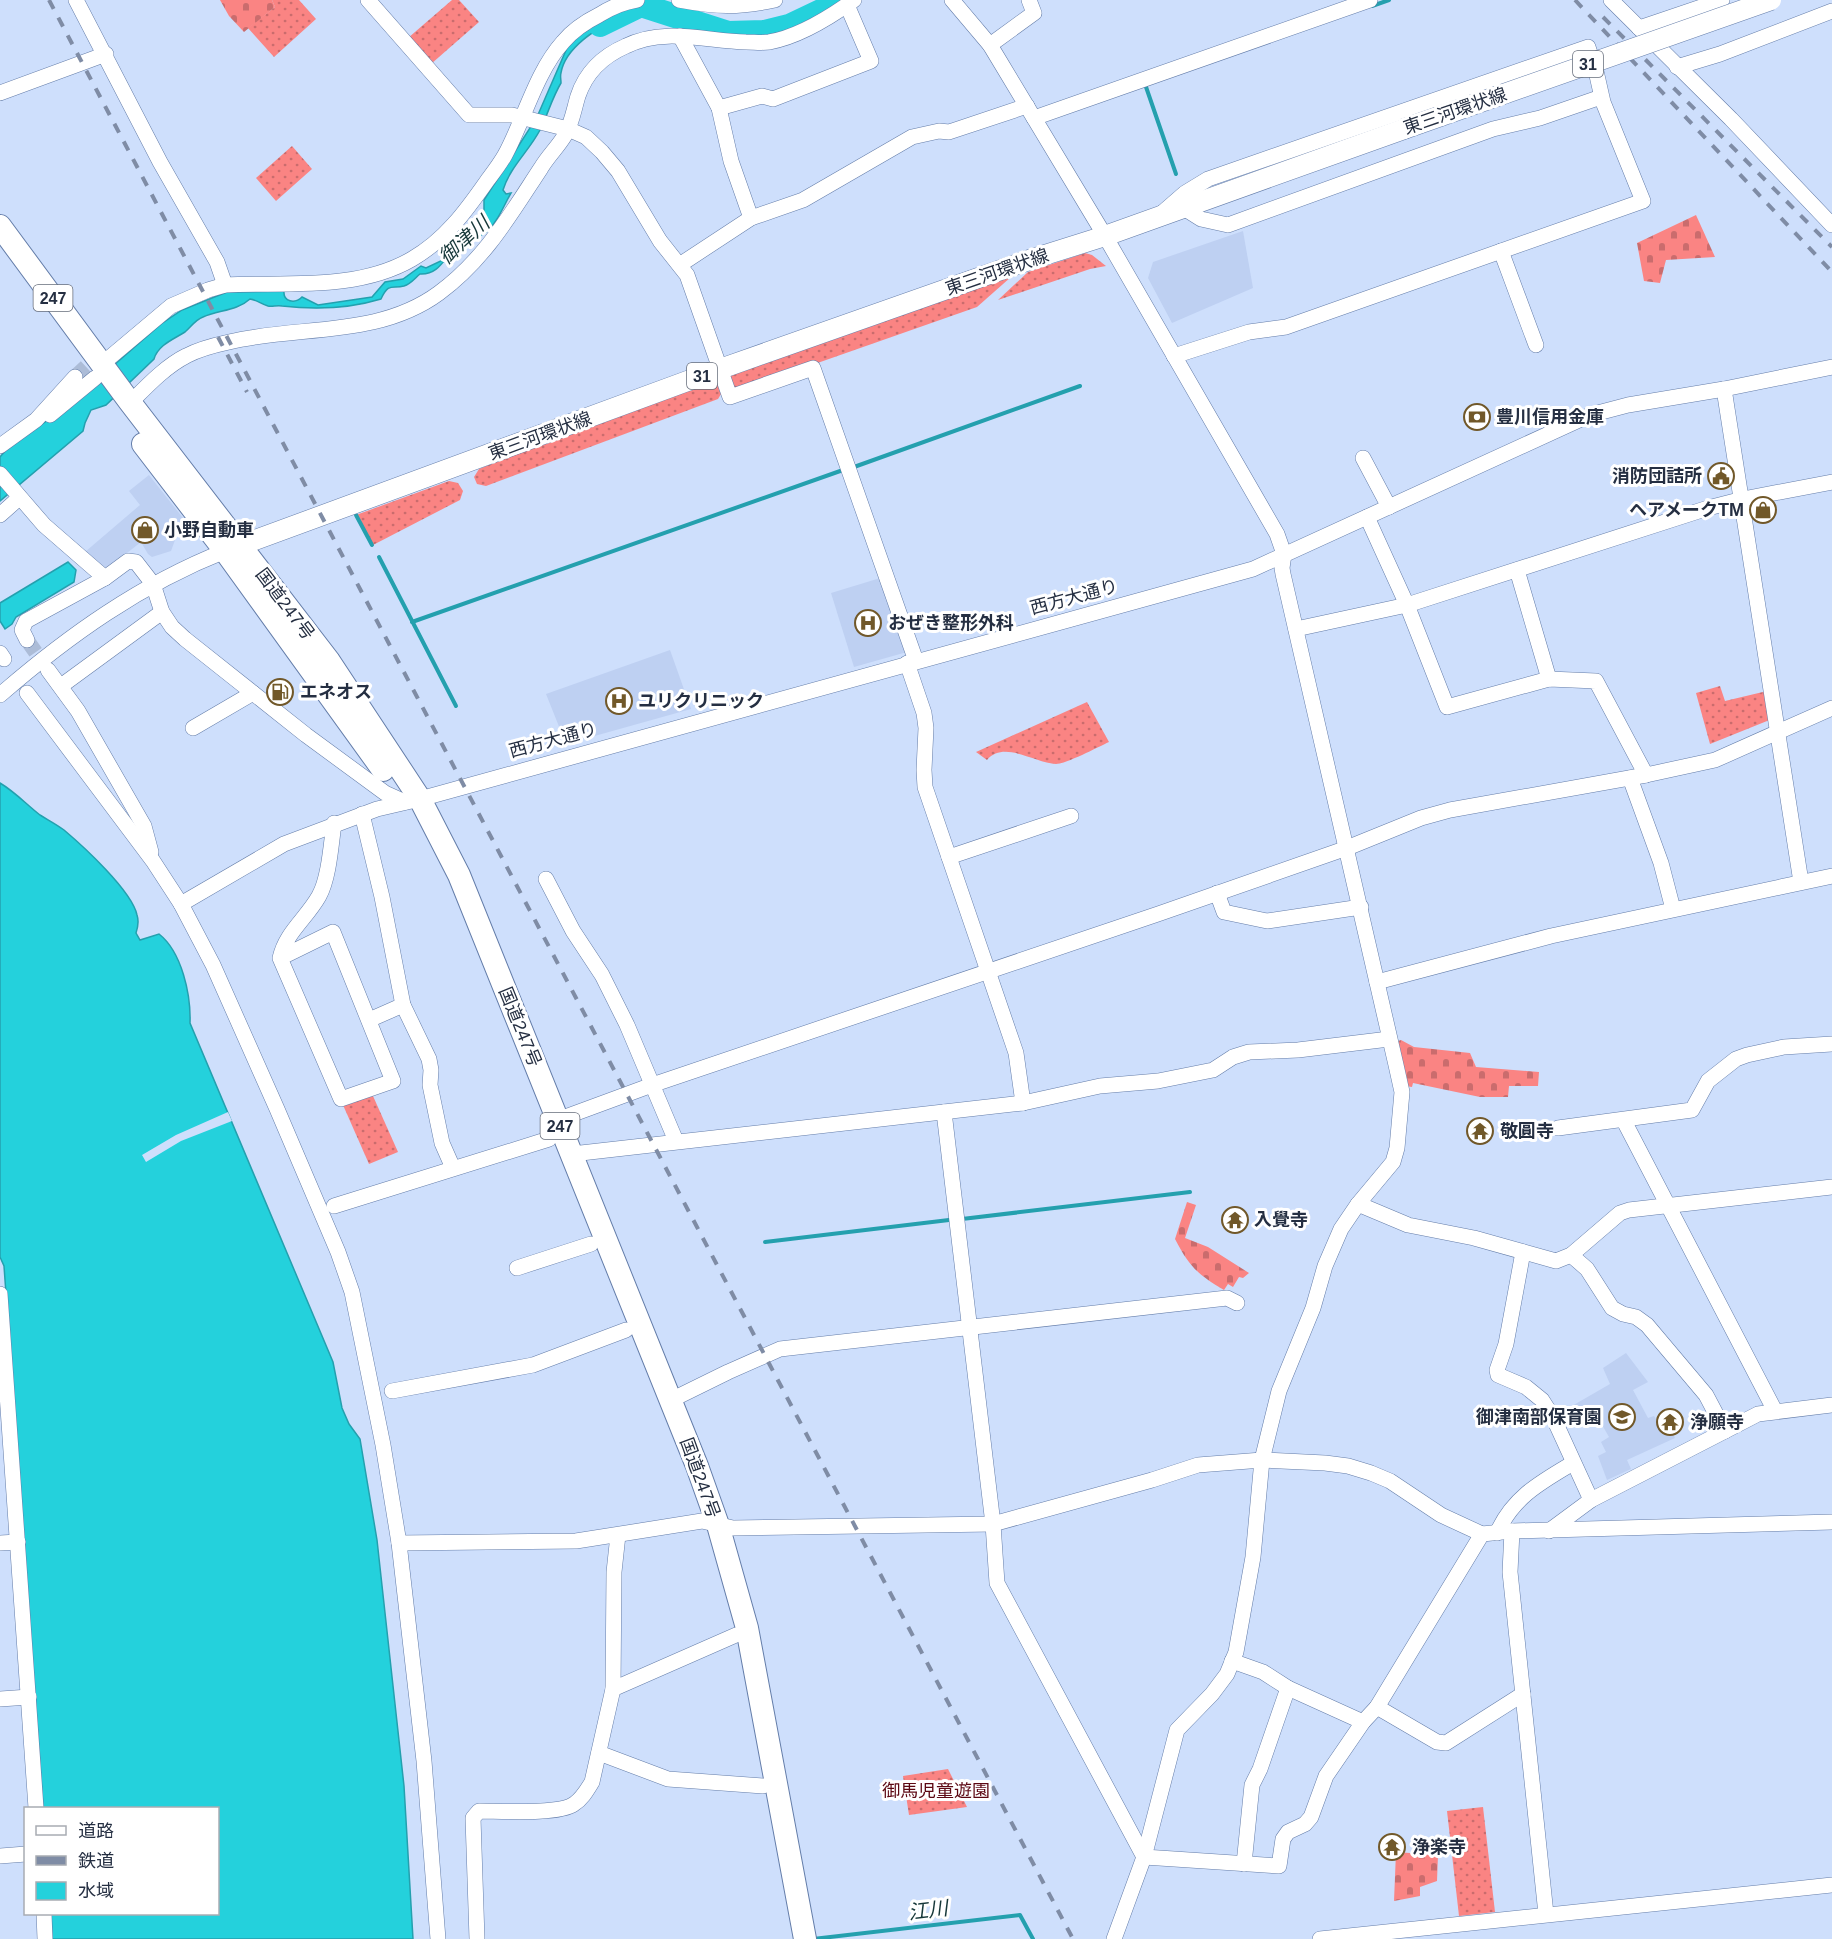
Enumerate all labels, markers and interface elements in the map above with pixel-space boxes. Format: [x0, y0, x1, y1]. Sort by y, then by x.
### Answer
road number: 31 [1573, 51, 1603, 77]
street label: 東三河環状線 [1401, 84, 1509, 138]
water label: 御津川 [434, 210, 495, 268]
street label: 東三河環状線 [943, 245, 1051, 299]
road number: 247 [34, 285, 72, 311]
road number: 31 [687, 363, 717, 389]
bank icon: 豊川信用金庫 [1462, 402, 1492, 432]
place label: 豊川信用金庫 [1496, 407, 1604, 427]
street label: 東三河環状線 [486, 408, 594, 464]
public building icon: 消防団詰所 [1706, 461, 1736, 491]
place label: 消防団詰所 [1612, 466, 1702, 486]
shop icon: ヘアメークTM [1748, 495, 1778, 525]
place label: ヘアメークTM [1629, 500, 1744, 520]
shop icon: 小野自動車 [130, 515, 160, 545]
place label: 小野自動車 [164, 520, 254, 540]
street label: 国道247号 [252, 564, 318, 644]
street label: 西方大通り [1028, 576, 1120, 618]
hospital icon: おぜき整形外科 [853, 608, 883, 638]
place label: おぜき整形外科 [888, 613, 1014, 633]
fuel station icon: エネオス [265, 677, 295, 707]
place label: エネオス [300, 682, 372, 702]
hospital icon: ユリクリニック [604, 686, 634, 716]
place label: ユリクリニック [638, 691, 764, 711]
street label: 西方大通り [507, 719, 599, 761]
street label: 国道247号 [495, 984, 545, 1070]
road number: 247 [540, 1113, 580, 1139]
temple icon: 敬圓寺 [1465, 1116, 1495, 1146]
place label: 敬圓寺 [1500, 1121, 1554, 1141]
temple icon: 入覺寺 [1220, 1205, 1250, 1235]
place label: 入覺寺 [1254, 1210, 1308, 1230]
school or university icon: 御津南部保育園 [1607, 1402, 1637, 1432]
place label: 御津南部保育園 [1475, 1407, 1602, 1427]
temple icon: 浄願寺 [1655, 1407, 1685, 1437]
place label: 浄願寺 [1690, 1412, 1744, 1432]
street label: 国道247号 [676, 1435, 724, 1521]
park label: 御馬児童遊園 [882, 1781, 990, 1801]
legend [24, 1807, 219, 1915]
text: 道路 [78, 1821, 114, 1841]
temple icon: 浄楽寺 [1377, 1832, 1407, 1862]
place label: 浄楽寺 [1412, 1837, 1466, 1857]
text: 鉄道 [78, 1851, 114, 1871]
text: 水域 [78, 1881, 114, 1901]
water label: 江川 [907, 1896, 951, 1923]

